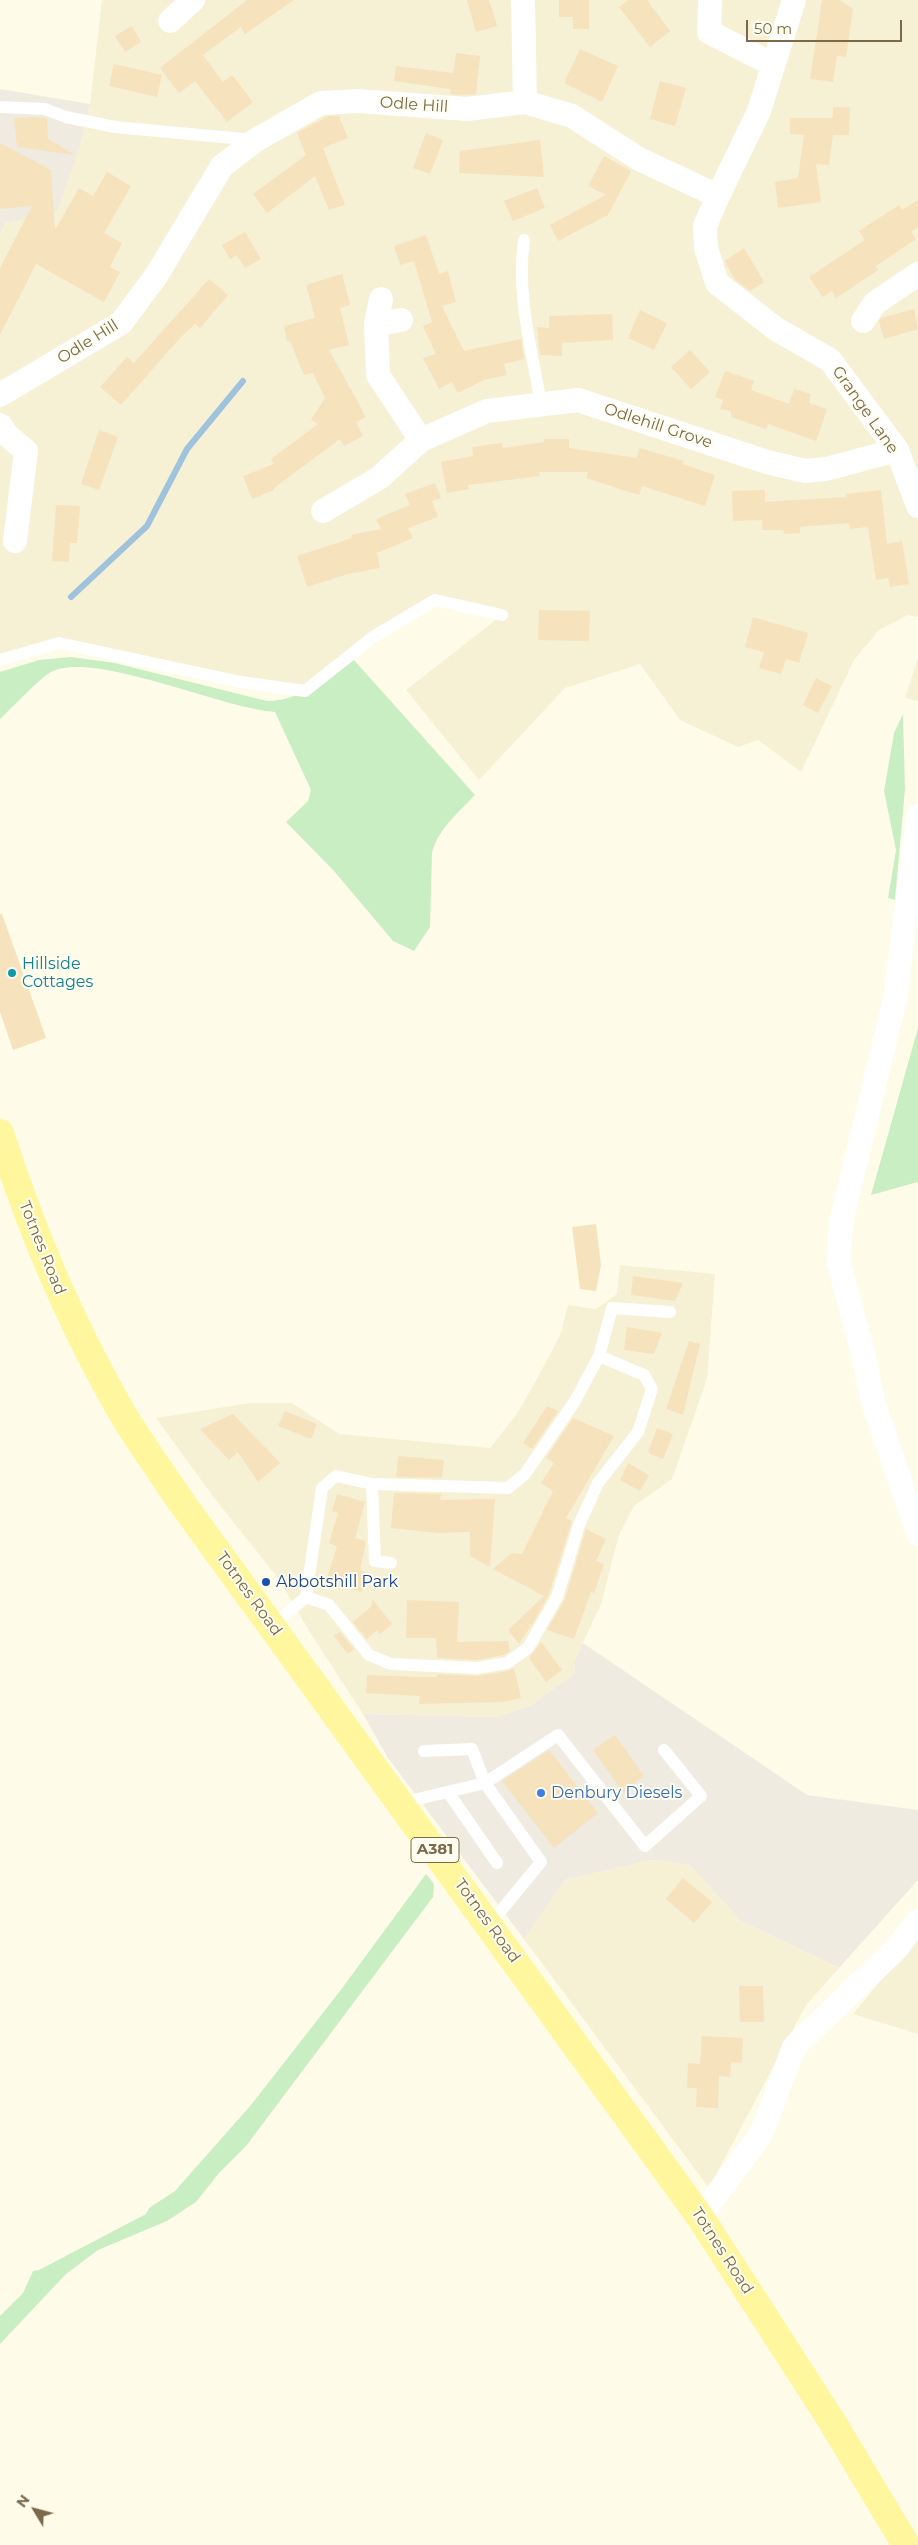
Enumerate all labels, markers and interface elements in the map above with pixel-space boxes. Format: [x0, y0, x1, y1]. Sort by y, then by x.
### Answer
scale bar [748, 10, 904, 42]
text: 50 m [754, 19, 792, 38]
street label: Odle Hill [379, 93, 449, 117]
street label: Odle Hill [54, 316, 122, 368]
street label: Grange Lane [828, 362, 902, 458]
street label: Odlehill Grove [601, 399, 715, 453]
place label: Hillside Cottages [22, 954, 93, 992]
marker: Hillside Cottages [6, 967, 18, 979]
street label: Totnes Road [15, 1198, 69, 1298]
street label: Totnes Road [212, 1548, 286, 1640]
place label: Abbotshill Park [276, 1572, 398, 1592]
marker: Abbotshill Park [260, 1576, 272, 1588]
place label: Denbury Diesels [551, 1783, 682, 1803]
marker: Denbury Diesels [535, 1787, 547, 1799]
road number: A381 [411, 1838, 459, 1862]
street label: Totnes Road [450, 1875, 524, 1967]
street label: Totnes Road [687, 2204, 757, 2298]
north arrow [10, 2485, 60, 2535]
text: N [12, 2491, 34, 2511]

